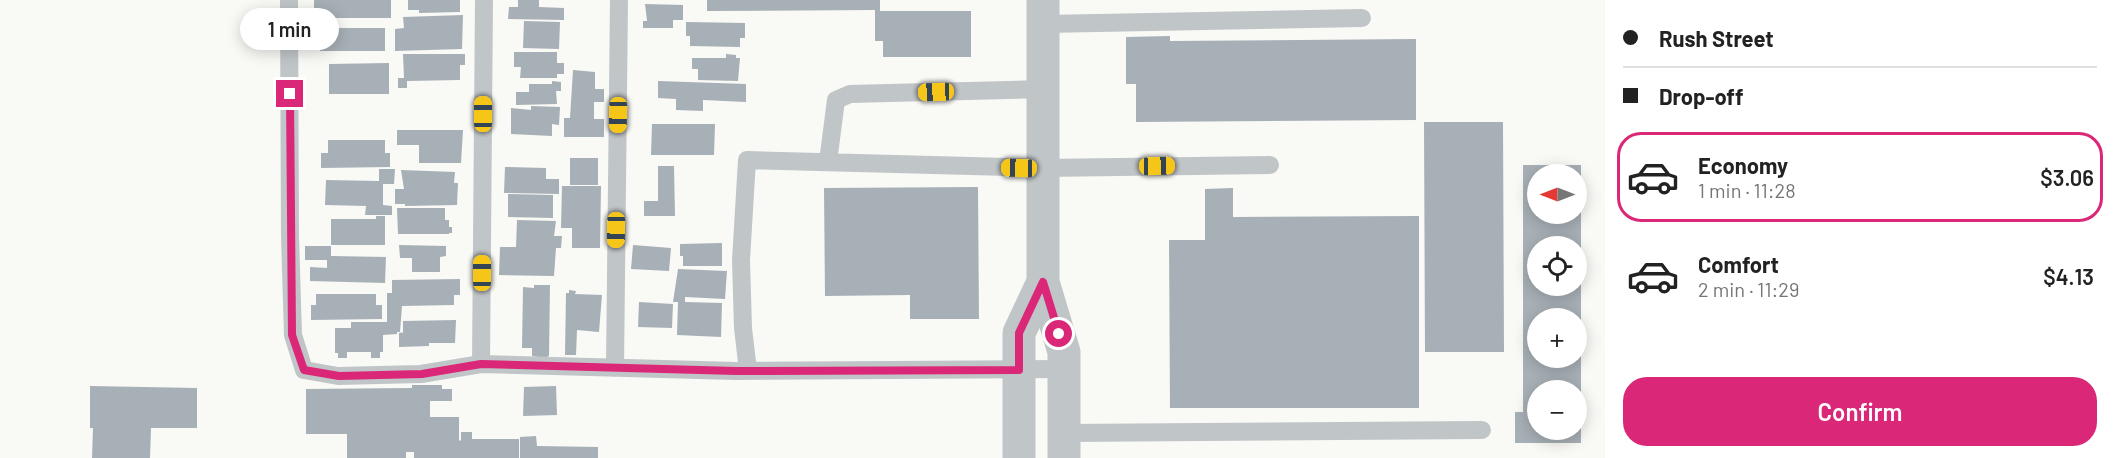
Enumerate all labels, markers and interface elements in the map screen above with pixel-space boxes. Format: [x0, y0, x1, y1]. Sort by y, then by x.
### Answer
callout: 1 min [240, 7, 340, 49]
text: 1 min [268, 17, 311, 41]
text: Rush Street [1659, 25, 1774, 51]
route end [276, 80, 303, 107]
car [918, 82, 954, 102]
text: Drop-off [1659, 83, 1743, 109]
car [474, 96, 492, 132]
car [609, 97, 627, 133]
icon: car [1626, 150, 1680, 204]
text: Economy [1698, 152, 1788, 178]
car [1139, 157, 1175, 175]
car [1001, 159, 1037, 177]
north arrow [1527, 164, 1587, 224]
map controls [1527, 164, 1587, 440]
text: $3.06 [2040, 164, 2094, 190]
text: 1 min · 11:28 [1698, 178, 1796, 202]
car [607, 212, 625, 248]
button: locate [1527, 236, 1587, 296]
icon: car [1626, 249, 1680, 303]
text: Comfort [1698, 251, 1779, 277]
car [473, 255, 491, 291]
text: $4.13 [2043, 263, 2094, 289]
text: 2 min · 11:29 [1698, 277, 1799, 301]
button: + [1527, 308, 1587, 368]
route start [1045, 320, 1072, 347]
button: Confirm [1623, 377, 2097, 446]
button: − [1527, 380, 1587, 440]

